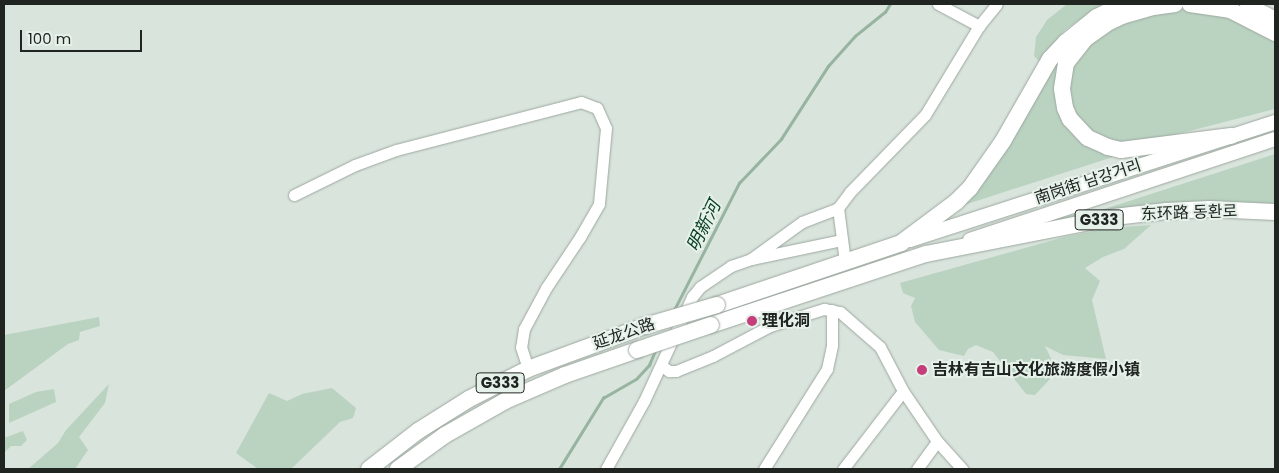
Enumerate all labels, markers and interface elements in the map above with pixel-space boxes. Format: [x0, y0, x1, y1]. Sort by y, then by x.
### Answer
scale bar [22, 20, 145, 52]
text: 100 m [28, 28, 71, 49]
street label: 南岗街 남강거리 [1032, 156, 1144, 208]
water label: 明新河 [682, 197, 726, 255]
street label: 东环路 동환로 [1140, 202, 1238, 224]
road number: G333 [1074, 208, 1124, 232]
place label: 理化洞 [762, 311, 810, 331]
street label: 延龙公路 [591, 315, 657, 353]
marker: 理化洞 [746, 315, 758, 327]
place label: 吉林有吉山文化旅游度假小镇 [932, 360, 1140, 380]
marker: 吉林有吉山文化旅游度假小镇 [916, 364, 928, 376]
road number: G333 [475, 370, 525, 396]

